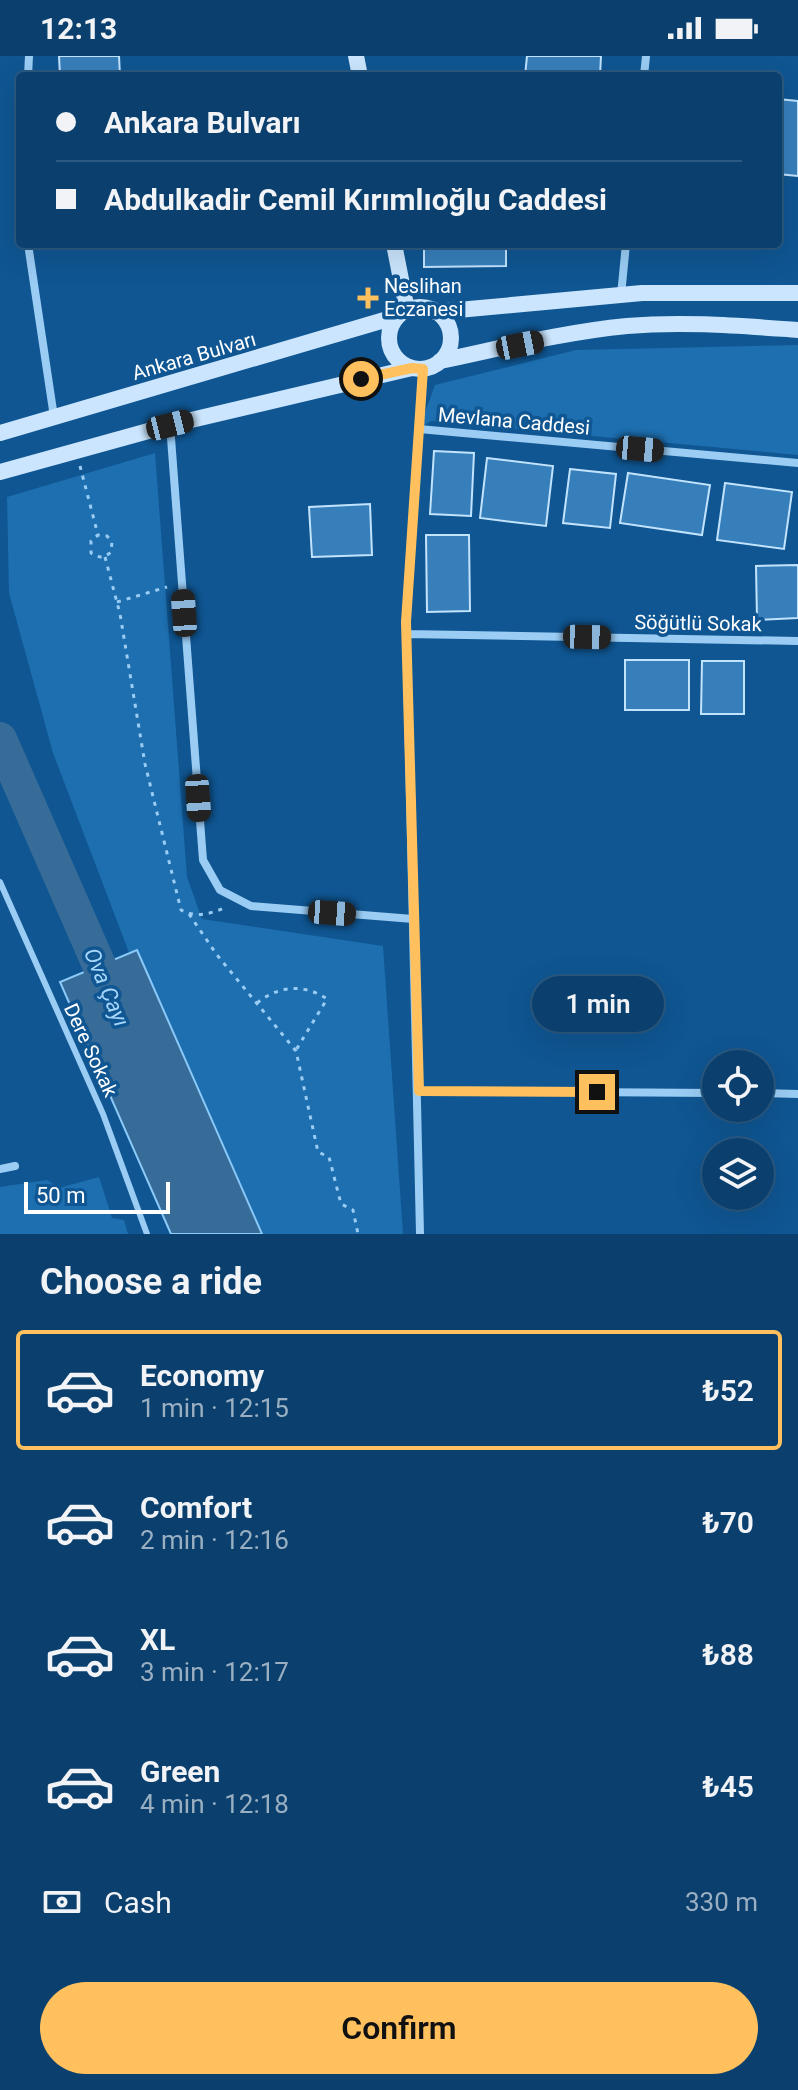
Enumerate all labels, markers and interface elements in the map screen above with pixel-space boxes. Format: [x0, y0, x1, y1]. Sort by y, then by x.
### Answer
text: 12:13 [40, 11, 117, 46]
text: Ankara Bulvarı [104, 105, 301, 140]
text: Abdulkadir Cemil Kırımlıoğlu Caddesi [104, 182, 607, 217]
place label: Neslihan Eczanesi [384, 274, 463, 321]
marker: Neslihan Eczanesi [359, 289, 377, 307]
street label: Ankara Bulvarı [129, 327, 259, 385]
car [494, 329, 546, 361]
route start [343, 361, 379, 397]
street label: Mevlana Caddesi [437, 402, 591, 440]
car [144, 408, 196, 442]
car [615, 435, 665, 463]
car [170, 588, 198, 638]
street label: Söğütlü Sokak [634, 610, 763, 636]
car [563, 625, 611, 649]
car [184, 773, 212, 823]
car [307, 899, 357, 927]
water label: Ova Çayı [79, 944, 134, 1030]
callout: 1 min [531, 976, 663, 1032]
text: 1 min [565, 989, 631, 1019]
street label: Dere Sokak [59, 999, 123, 1101]
map controls [702, 1050, 774, 1210]
button: locate [702, 1050, 774, 1122]
route end [579, 1074, 615, 1110]
button: layers [702, 1138, 774, 1210]
scale bar [24, 1178, 170, 1214]
text: 50 m [36, 1183, 85, 1208]
text: Choose a ride [40, 1261, 262, 1303]
icon: car [44, 1354, 116, 1426]
text: Economy [140, 1358, 264, 1393]
text: ₺52 [702, 1373, 754, 1408]
text: 1 min · 12:15 [140, 1393, 289, 1423]
icon: car [44, 1486, 116, 1558]
text: Comfort [140, 1490, 252, 1525]
text: ₺70 [702, 1505, 754, 1540]
text: 2 min · 12:16 [140, 1525, 289, 1555]
icon: car [44, 1618, 116, 1690]
text: XL [140, 1622, 175, 1657]
text: ₺88 [702, 1637, 754, 1672]
text: 3 min · 12:17 [140, 1657, 289, 1687]
icon: car [44, 1750, 116, 1822]
text: Green [140, 1754, 220, 1789]
text: ₺45 [702, 1769, 754, 1804]
text: 4 min · 12:18 [140, 1789, 289, 1819]
icon: cash [40, 1880, 84, 1924]
text: Cash [104, 1885, 172, 1920]
text: 330 m [685, 1887, 758, 1917]
button: Confirm [40, 1982, 758, 2074]

